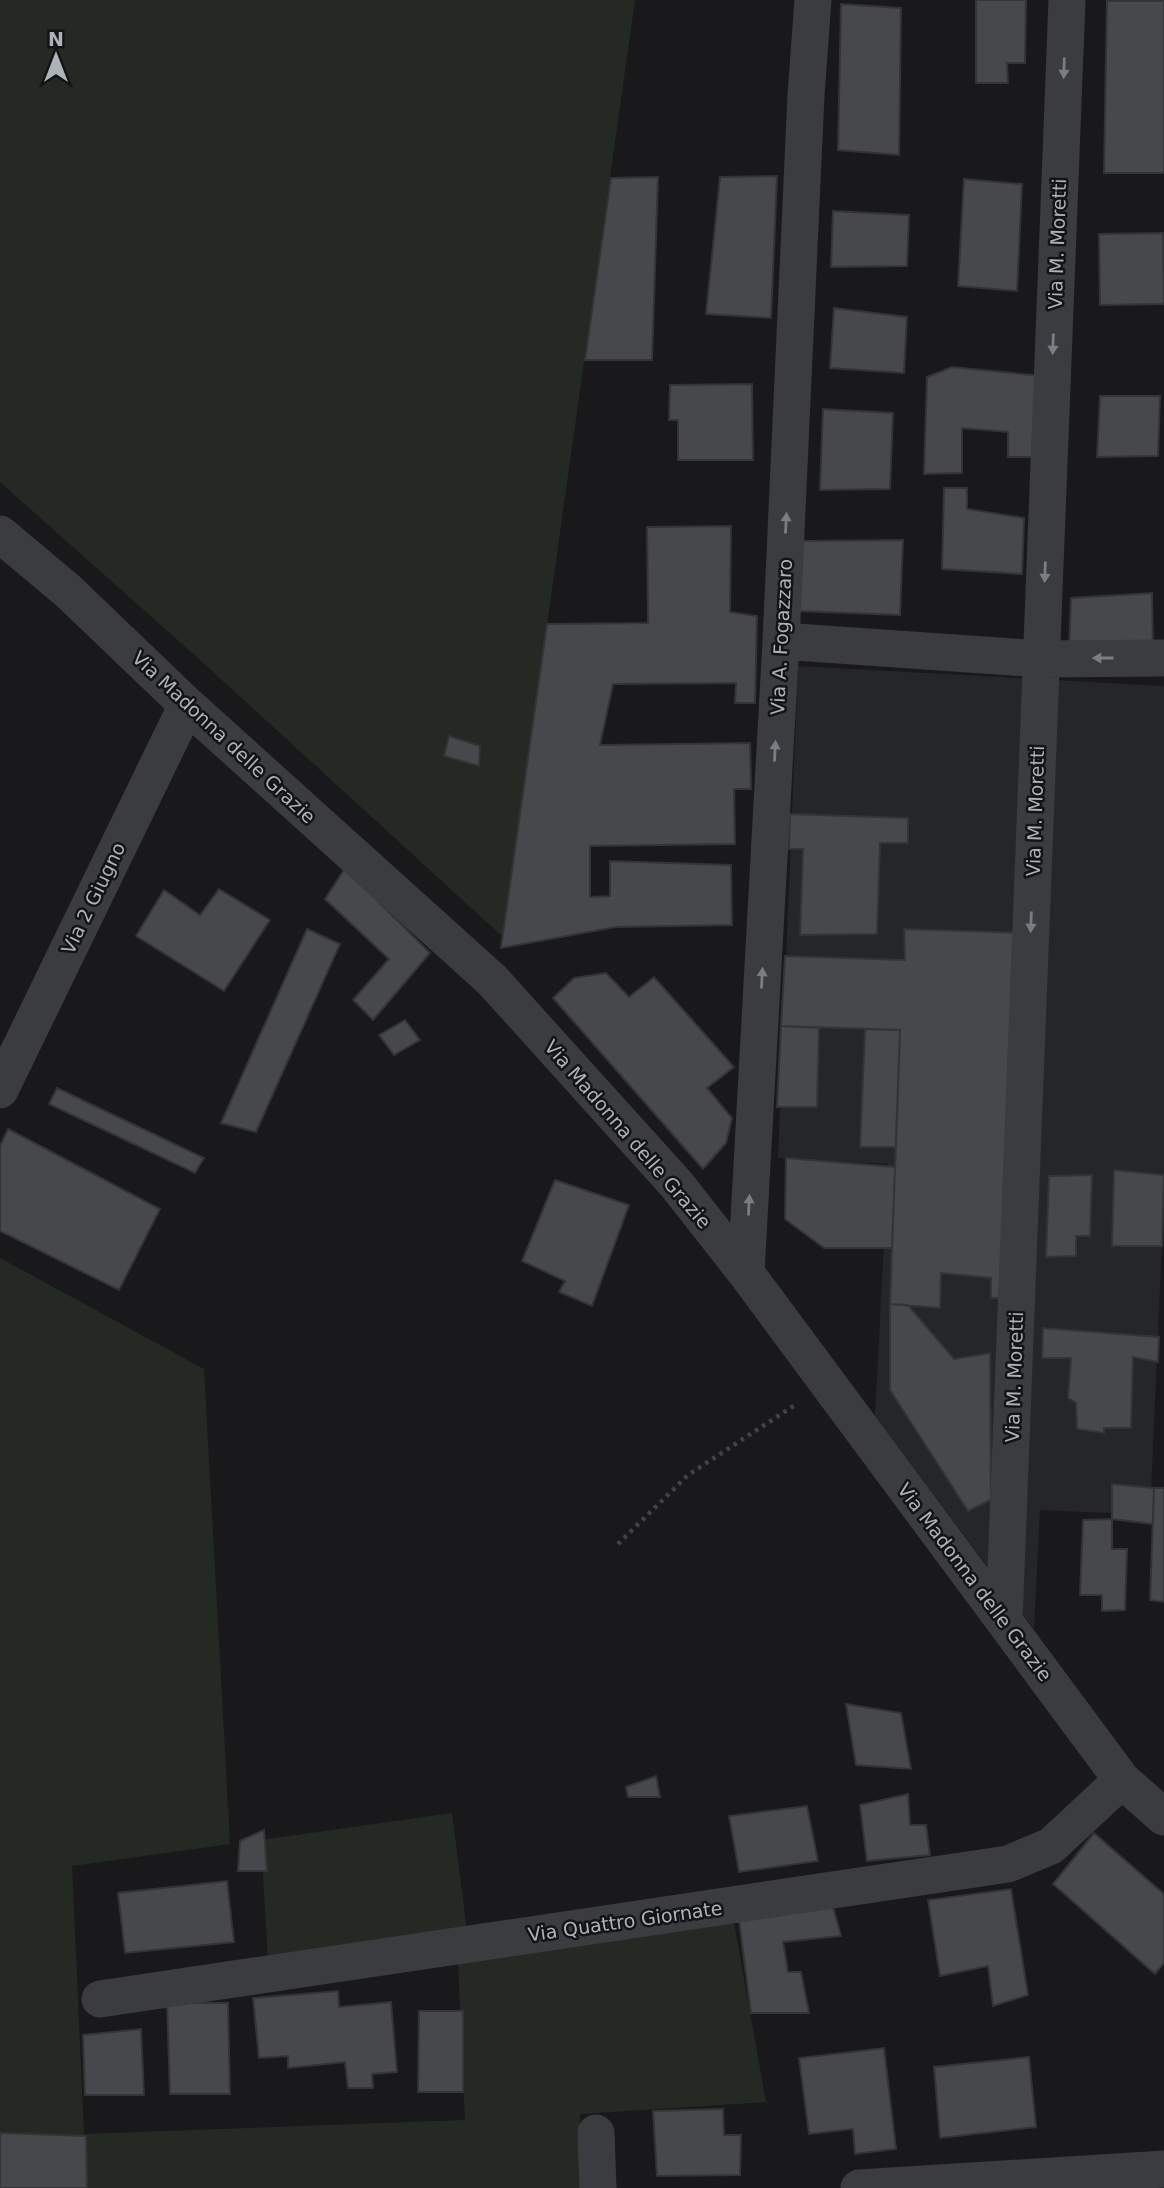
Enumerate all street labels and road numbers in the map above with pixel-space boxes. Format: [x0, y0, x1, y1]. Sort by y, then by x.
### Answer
street label: Via M. Moretti [1044, 178, 1070, 310]
street label: Via A. Fogazzaro [766, 558, 796, 716]
street label: Via Madonna delle Grazie [128, 646, 320, 828]
street label: Via M. Moretti [1022, 745, 1048, 877]
street label: Via 2 Giugno [56, 839, 130, 957]
street label: Via Madonna delle Grazie [540, 1035, 716, 1233]
street label: Via M. Moretti [1001, 1311, 1027, 1443]
street label: Via Madonna delle Grazie [893, 1479, 1057, 1685]
street label: Via Quattro Giornate [526, 1896, 724, 1946]

